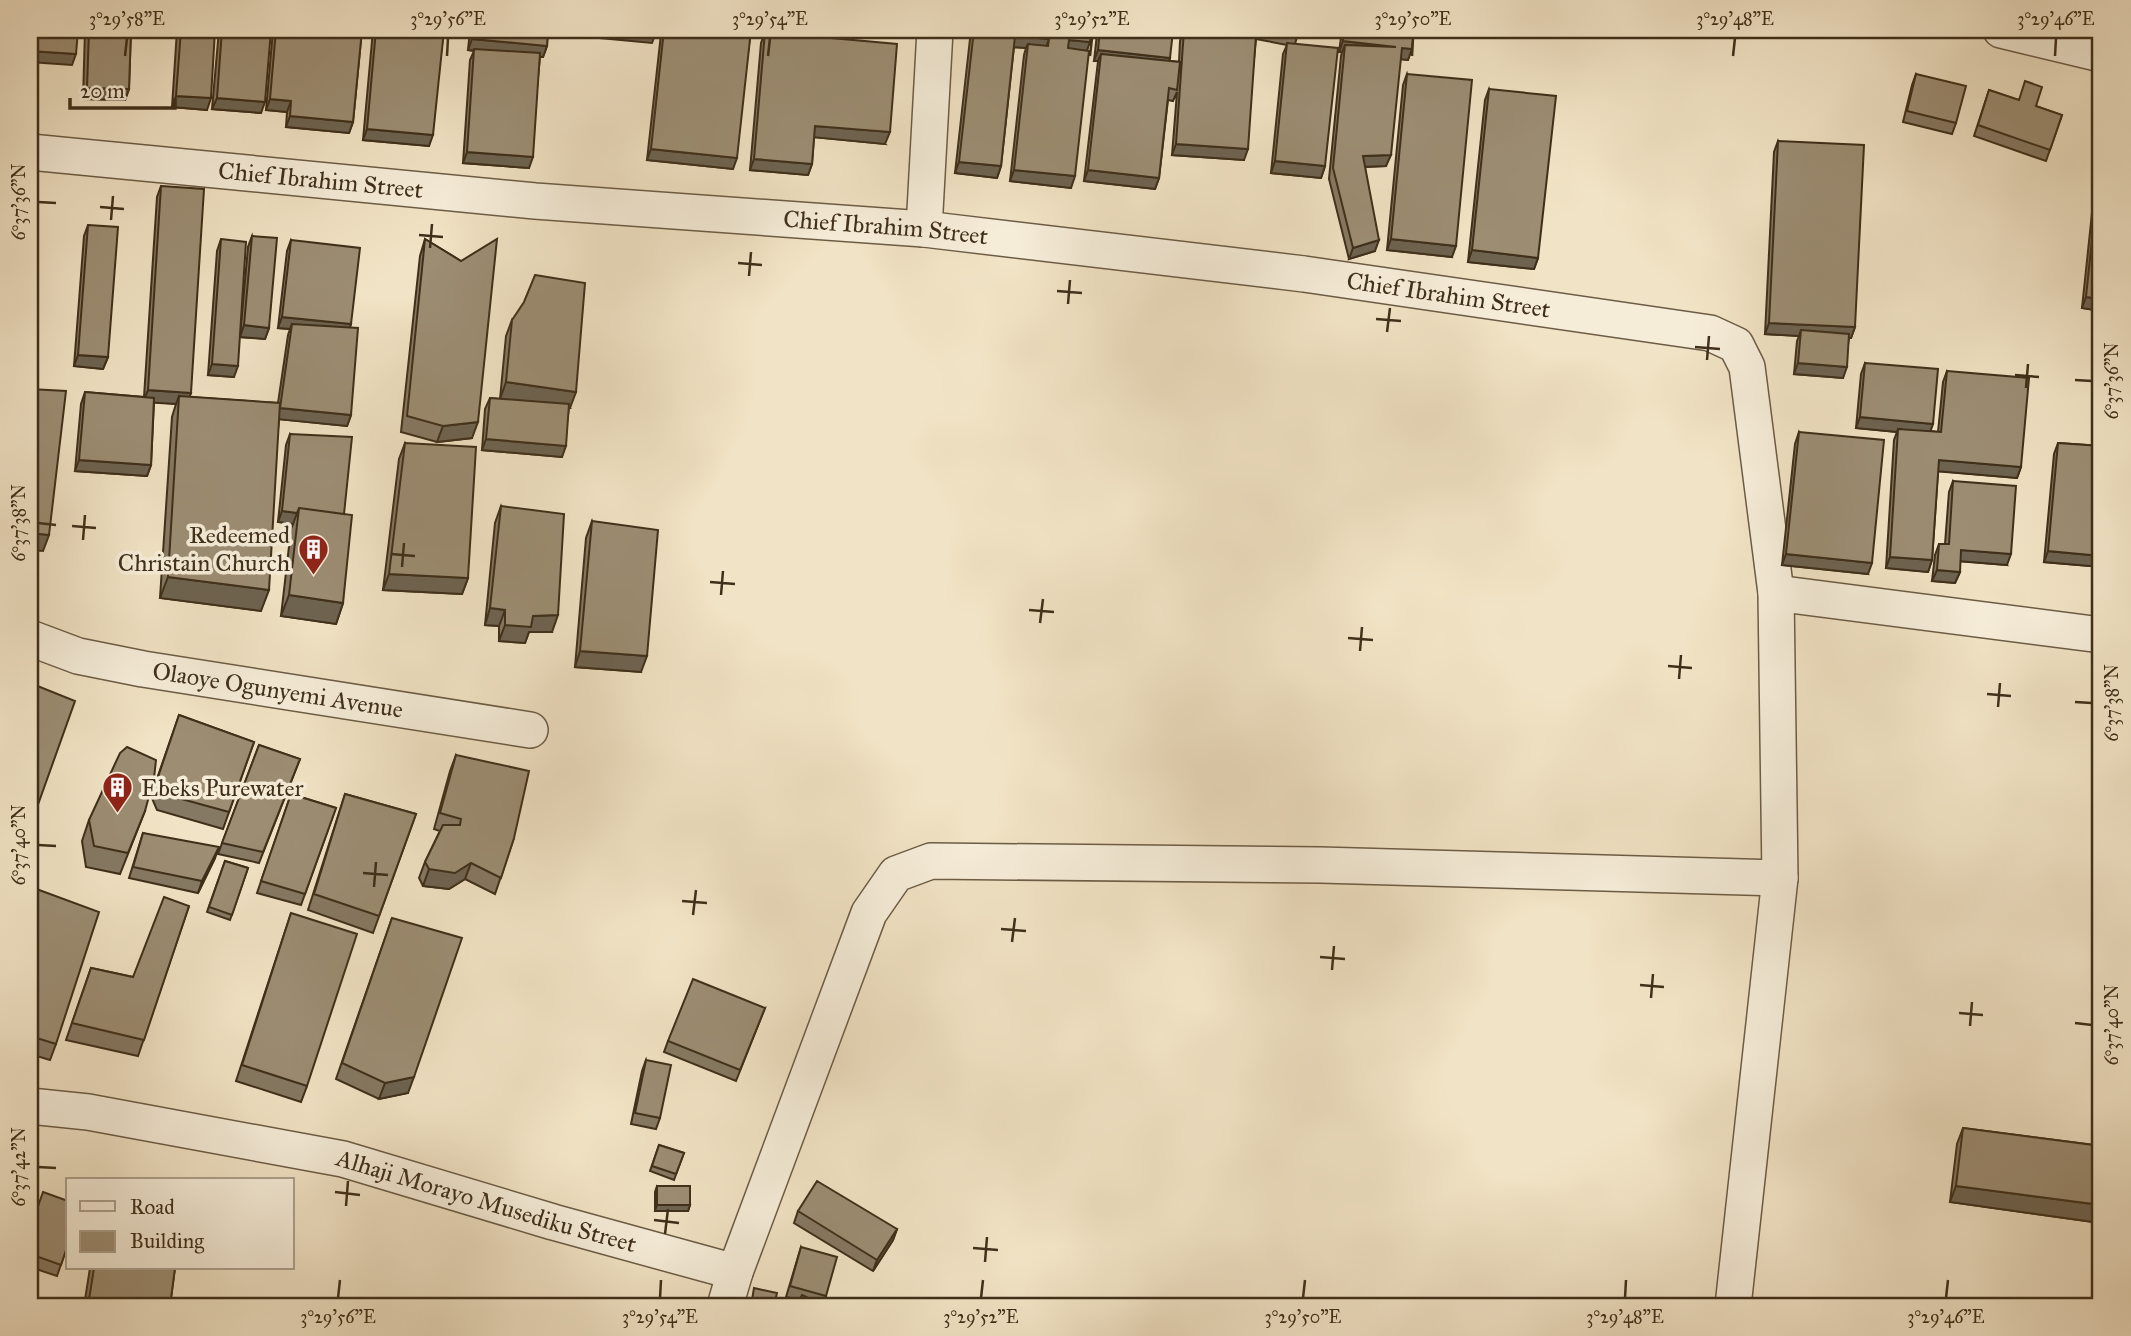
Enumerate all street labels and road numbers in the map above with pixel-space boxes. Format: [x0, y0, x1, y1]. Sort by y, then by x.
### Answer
street label: Chief Ibrahim Street [217, 155, 425, 205]
street label: Chief Ibrahim Street [782, 204, 990, 252]
street label: Chief Ibrahim Street [1345, 265, 1553, 325]
street label: Olaoye Ogunyemi Avenue [150, 656, 405, 725]
street label: Alhaji Morayo Musediku Street [332, 1143, 640, 1259]

